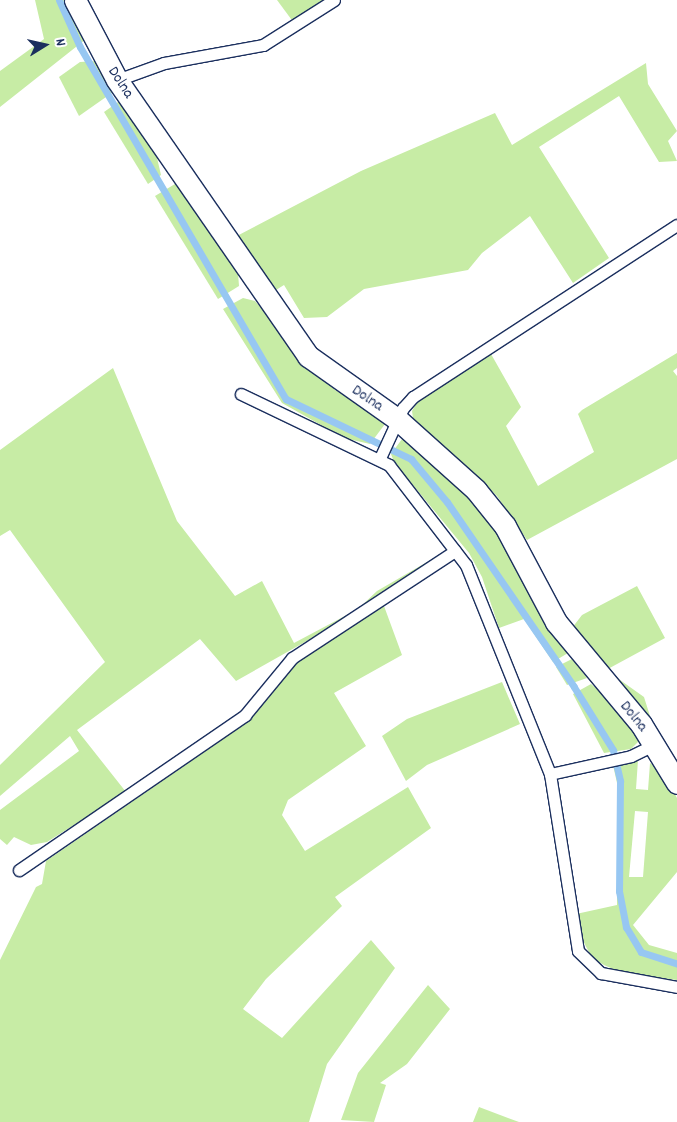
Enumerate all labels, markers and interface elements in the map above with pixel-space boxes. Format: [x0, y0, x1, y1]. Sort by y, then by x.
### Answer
north arrow [20, 20, 70, 70]
text: N [49, 37, 70, 48]
street label: Dolna [103, 63, 137, 103]
street label: Dolna [348, 382, 386, 416]
street label: Dolna [615, 698, 651, 736]

